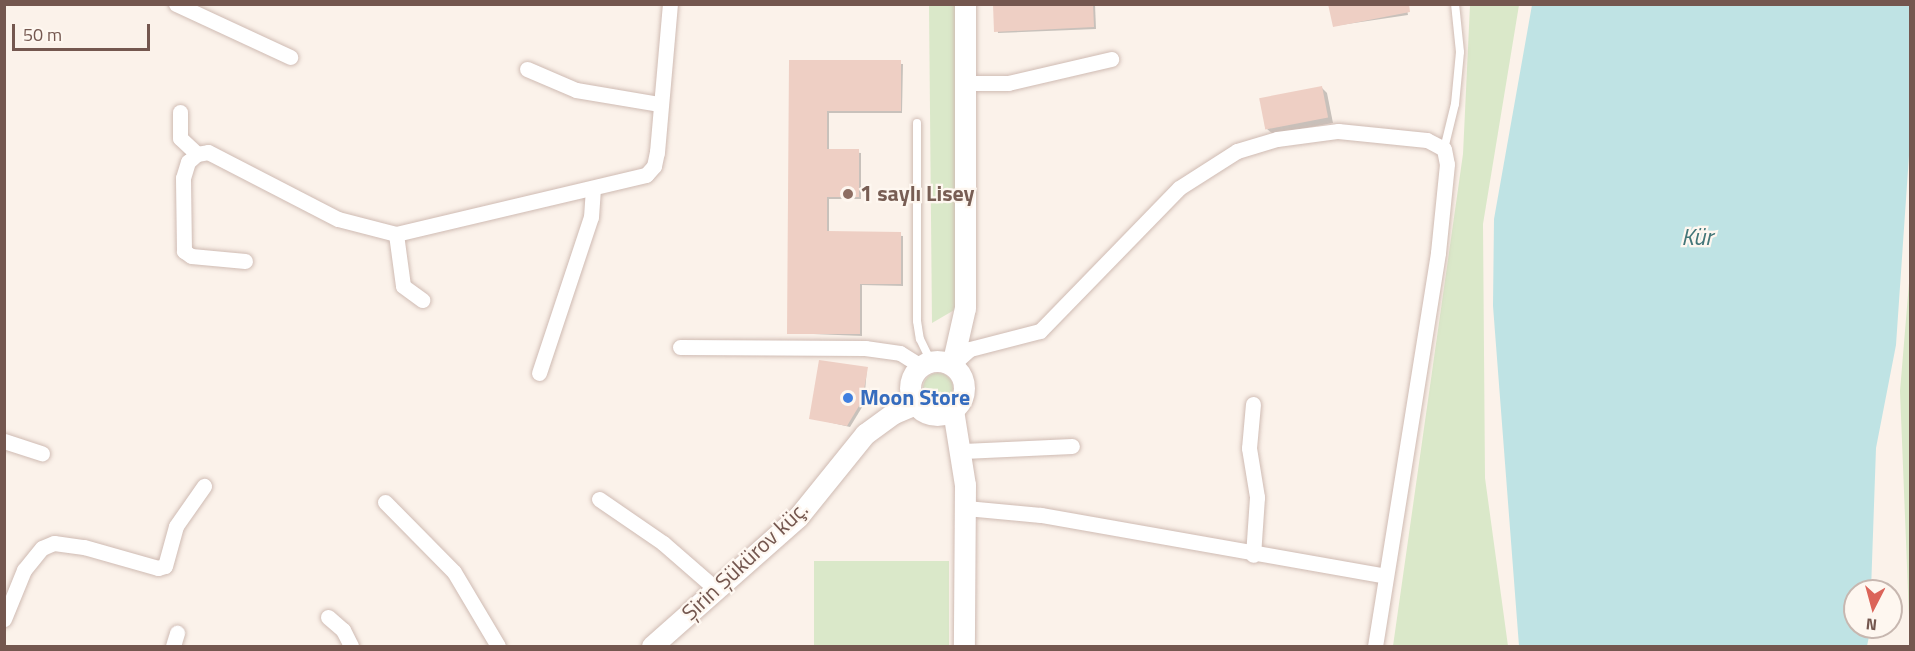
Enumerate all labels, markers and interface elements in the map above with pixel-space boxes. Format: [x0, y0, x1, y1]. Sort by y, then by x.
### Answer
scale bar [15, 12, 153, 50]
text: 50 m [23, 21, 62, 48]
place label: 1 saylı Lisey [860, 181, 975, 207]
marker: 1 saylı Lisey [841, 187, 855, 201]
water label: Kür [1681, 223, 1713, 251]
place label: Moon Store [860, 385, 970, 411]
marker: Moon Store [841, 391, 855, 405]
street label: Şirin Şükürov küç. [677, 496, 813, 626]
north arrow [1843, 579, 1903, 639]
text: N [1865, 612, 1878, 637]

